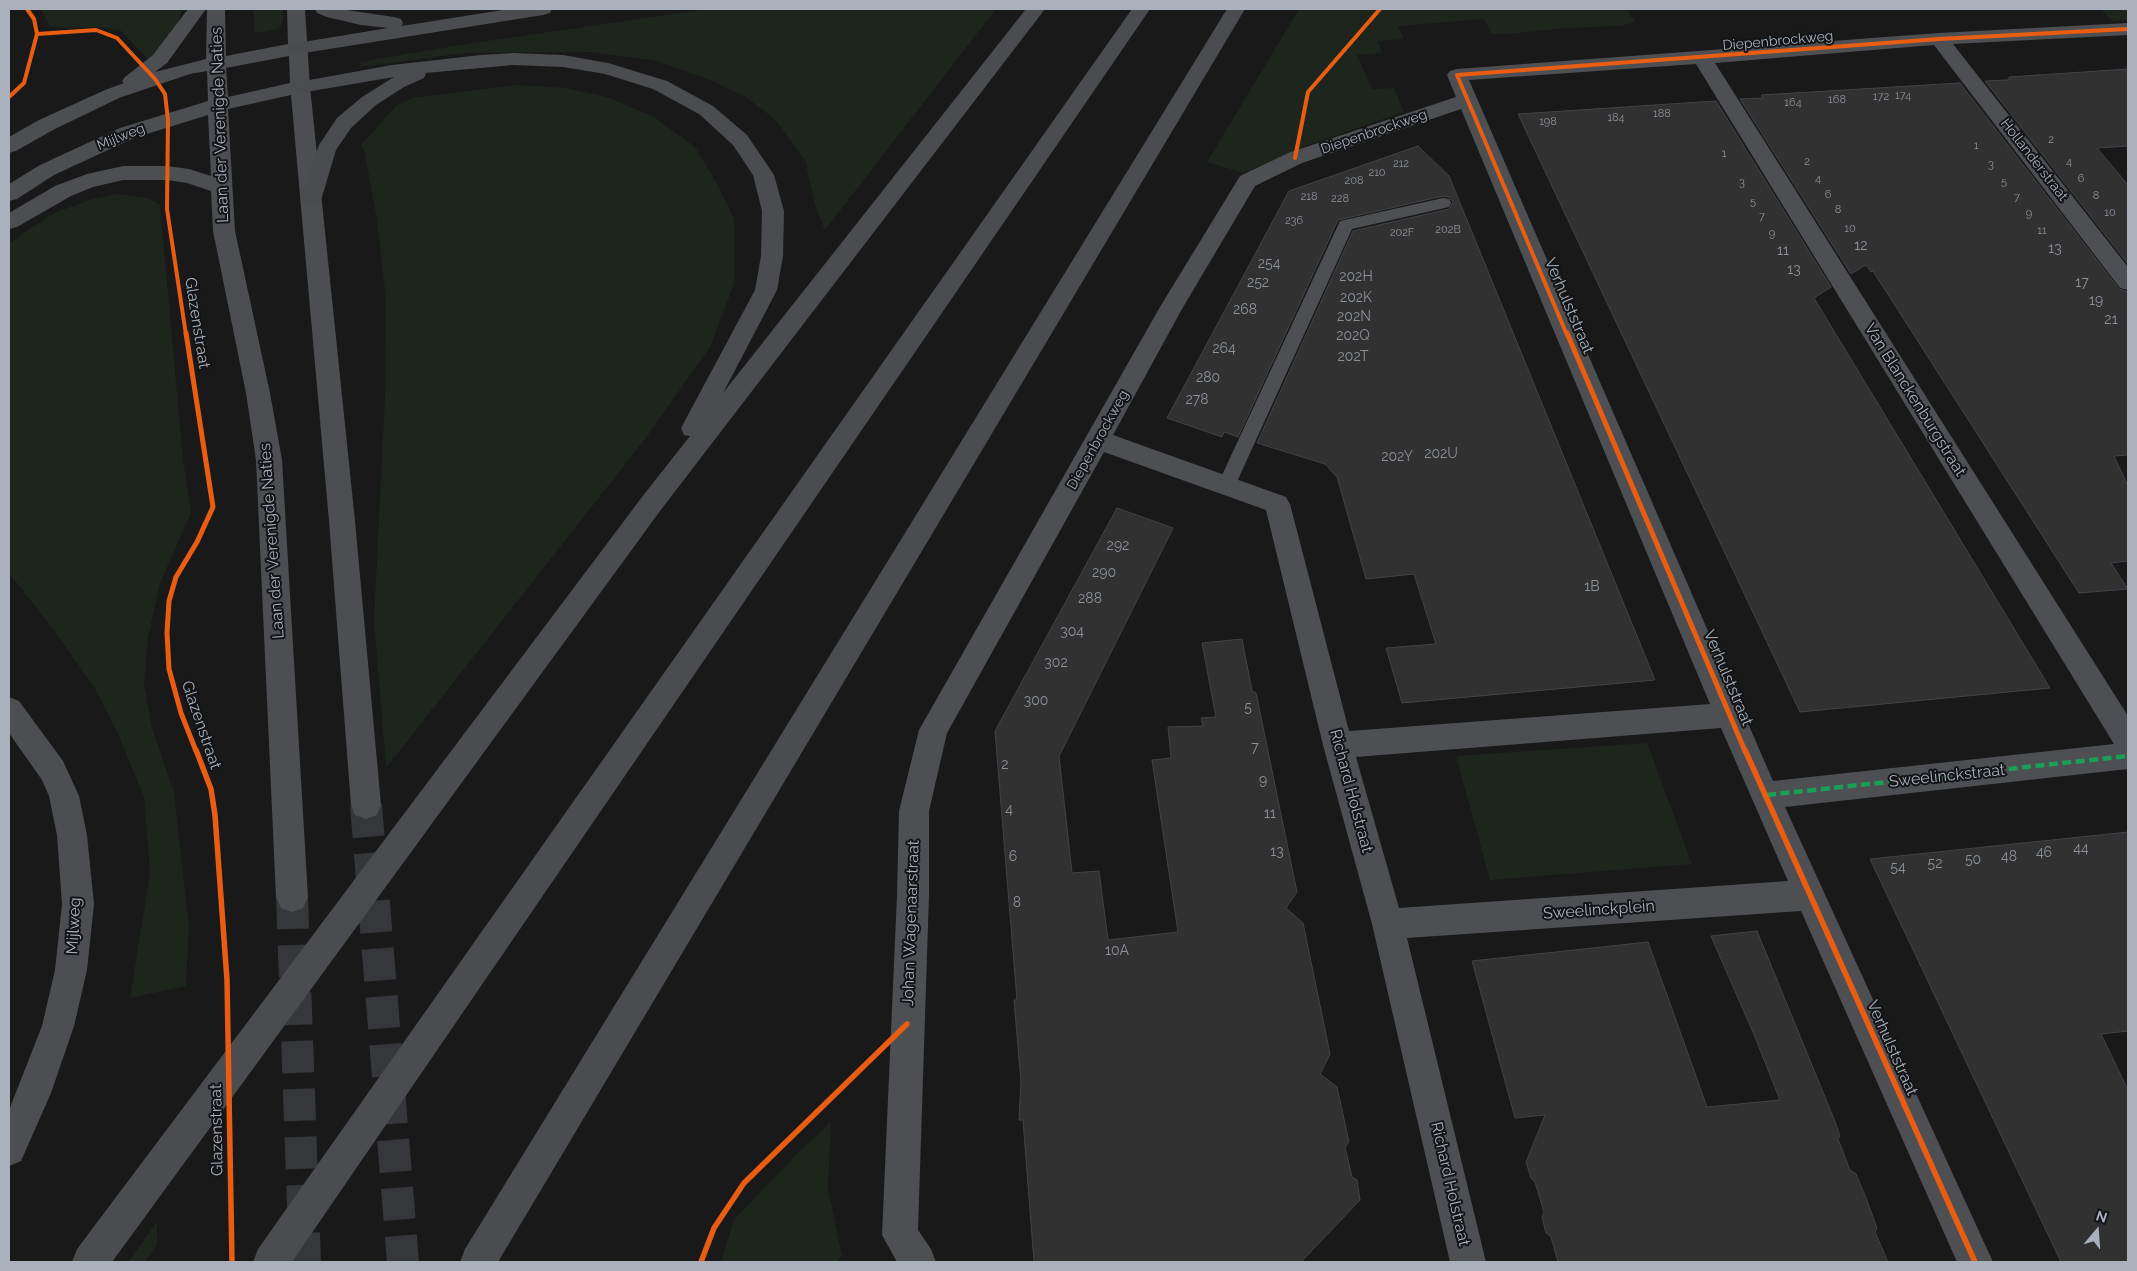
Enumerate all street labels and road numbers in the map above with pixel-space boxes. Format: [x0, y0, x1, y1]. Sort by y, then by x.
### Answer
street label: Laan der Verenigde Naties [207, 27, 233, 223]
street label: Diepenbrockweg [1722, 28, 1834, 54]
street label: Diepenbrockweg [1319, 106, 1429, 158]
street label: Hollanderstraat [1997, 115, 2071, 205]
street label: Mijlweg [95, 120, 147, 154]
street label: Verhulststraat [1540, 255, 1598, 357]
street label: Glazenstraat [180, 276, 214, 370]
street label: Van Blanckenburgstraat [1860, 320, 1970, 480]
street label: Diepenbrockweg [1064, 387, 1132, 493]
street label: Laan der Verenigde Naties [256, 442, 288, 640]
street label: Verhulststraat [1699, 627, 1757, 729]
street label: Glazenstraat [177, 678, 225, 772]
street label: Richard Holstraat [1325, 727, 1377, 855]
street label: Sweelinckstraat [1888, 760, 2006, 792]
street label: Johan Wagenaarstraat [899, 840, 923, 1006]
street label: Mijlweg [63, 897, 85, 955]
street label: Sweelinckplein [1543, 897, 1655, 923]
street label: Verhulststraat [1862, 997, 1922, 1099]
street label: Glazenstraat [207, 1084, 227, 1176]
street label: Richard Holstraat [1426, 1120, 1474, 1248]

